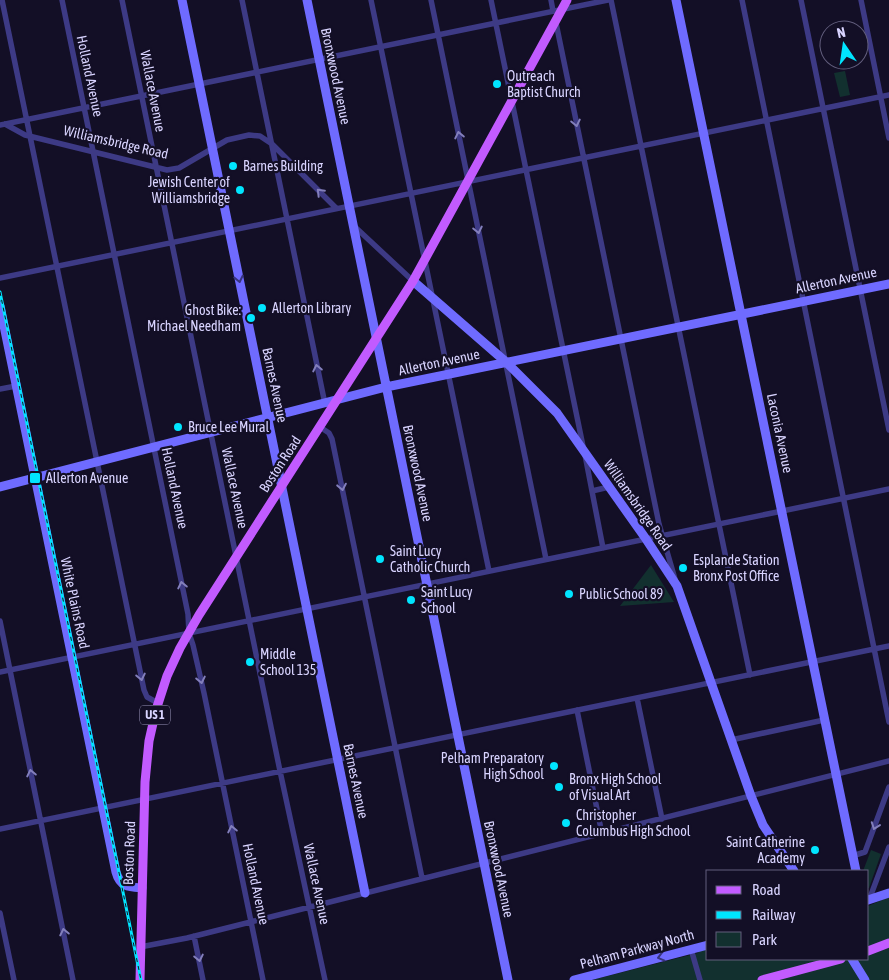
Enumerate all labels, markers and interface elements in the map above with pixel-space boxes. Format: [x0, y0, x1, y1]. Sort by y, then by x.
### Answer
north arrow [819, 20, 869, 70]
text: N [835, 24, 847, 41]
street label: Bronxwood Avenue [318, 26, 354, 126]
street label: Holland Avenue [74, 34, 106, 118]
street label: Wallace Avenue [137, 49, 169, 133]
place label: Outreach Baptist Church [507, 68, 581, 100]
marker: Outreach Baptist Church [491, 78, 503, 90]
one-way arrow [571, 118, 581, 127]
street label: Williamsbridge Road [62, 122, 170, 162]
one-way arrow [454, 130, 464, 139]
place label: Barnes Building [243, 158, 323, 174]
marker: Barnes Building [227, 160, 239, 172]
place label: Jewish Center of Williamsbridge [148, 174, 230, 206]
marker: Jewish Center of Williamsbridge [234, 184, 246, 196]
one-way arrow [316, 188, 325, 197]
one-way arrow [472, 226, 483, 235]
street label: Allerton Avenue [794, 264, 878, 296]
one-way arrow [233, 274, 244, 283]
place label: Allerton Library [272, 300, 351, 316]
place label: Ghost Bike: Michael Needham [147, 302, 241, 334]
marker: Allerton Library [256, 302, 268, 314]
marker: Ghost Bike: Michael Needham [245, 312, 257, 324]
street label: Barnes Avenue [259, 346, 291, 424]
street label: Allerton Avenue [397, 346, 481, 378]
one-way arrow [313, 363, 323, 372]
street label: Laconia Avenue [764, 392, 796, 474]
place label: Bruce Lee Mural [188, 419, 269, 435]
marker: Bruce Lee Mural [172, 421, 184, 433]
street label: Bronxwood Avenue [400, 423, 436, 523]
street label: Boston Road [256, 433, 304, 495]
street label: Holland Avenue [159, 446, 191, 530]
street label: Wallace Avenue [219, 446, 251, 530]
street label: Williamsbridge Road [601, 457, 675, 553]
place label: Allerton Avenue [46, 470, 128, 486]
marker: Allerton Avenue [28, 471, 42, 485]
one-way arrow [336, 482, 347, 491]
place label: Saint Lucy Catholic Church [390, 543, 470, 575]
place label: Esplande Station Bronx Post Office [693, 552, 780, 584]
marker: Saint Lucy Catholic Church [374, 553, 386, 565]
street label: White Plains Road [58, 556, 92, 650]
marker: Esplande Station Bronx Post Office [677, 562, 689, 574]
one-way arrow [177, 581, 187, 590]
place label: Saint Lucy School [421, 584, 473, 616]
place label: Public School 89 [579, 586, 663, 602]
marker: Public School 89 [563, 588, 575, 600]
marker: Saint Lucy School [405, 594, 417, 606]
place label: Middle School 135 [260, 646, 316, 678]
marker: Middle School 135 [244, 656, 256, 668]
one-way arrow [135, 673, 146, 682]
one-way arrow [195, 676, 206, 685]
road number: US 1 [140, 706, 170, 724]
street label: Barnes Avenue [340, 742, 372, 820]
place label: Pelham Preparatory High School [441, 750, 544, 782]
marker: Pelham Preparatory High School [548, 760, 560, 772]
one-way arrow [26, 769, 37, 777]
place label: Bronx High School of Visual Art [569, 771, 662, 803]
marker: Bronx High School of Visual Art [553, 781, 565, 793]
place label: Christopher Columbus High School [576, 807, 691, 839]
marker: Christopher Columbus High School [560, 817, 572, 829]
street label: Bronxwood Avenue [481, 819, 517, 919]
street label: Boston Road [120, 821, 138, 885]
one-way arrow [871, 821, 881, 829]
one-way arrow [227, 825, 238, 834]
place label: Saint Catherine Academy [726, 834, 805, 866]
street label: Holland Avenue [240, 842, 272, 926]
street label: Wallace Avenue [301, 842, 333, 926]
marker: Saint Catherine Academy [809, 844, 821, 856]
legend [706, 870, 869, 960]
text: Road [752, 881, 781, 898]
text: Railway [752, 906, 796, 923]
street label: Pelham Parkway North [578, 926, 696, 972]
one-way arrow [59, 928, 69, 937]
text: Park [752, 931, 777, 948]
one-way arrow [657, 952, 665, 962]
one-way arrow [193, 953, 203, 962]

